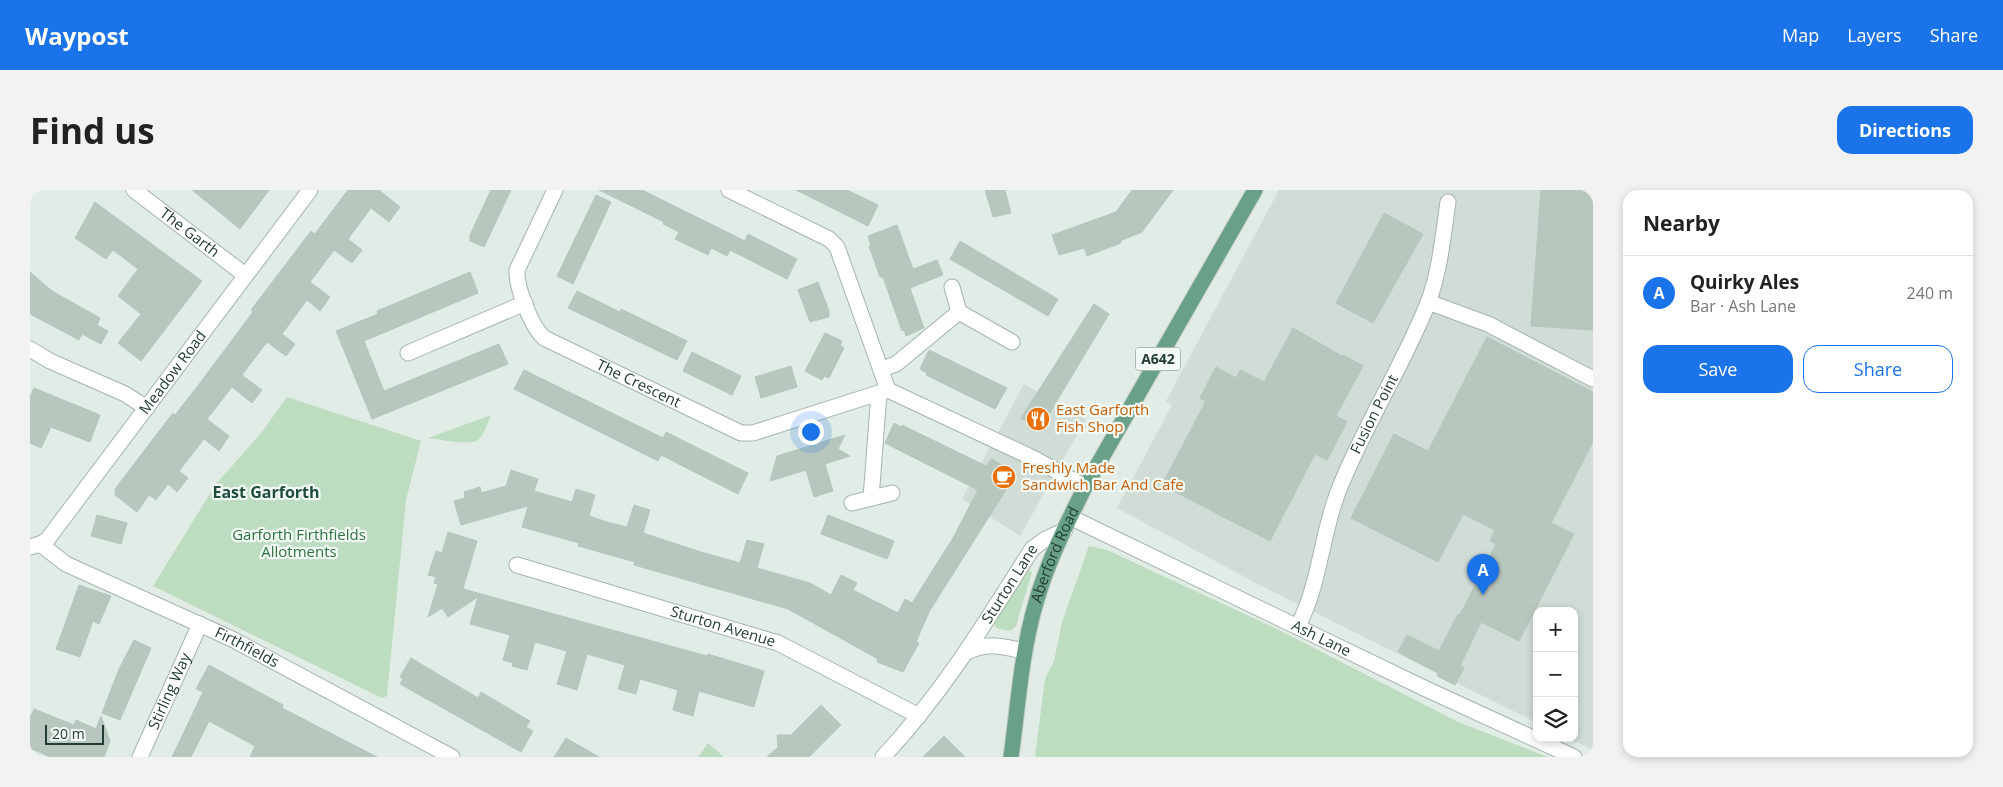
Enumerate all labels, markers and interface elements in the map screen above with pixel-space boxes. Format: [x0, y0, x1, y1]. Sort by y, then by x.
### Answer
text: Waypost [25, 19, 129, 52]
text: Map [1782, 23, 1819, 47]
text: Layers [1847, 23, 1902, 47]
text: Share [1930, 23, 1978, 47]
button: Directions [1837, 106, 1973, 154]
text: Find us [30, 107, 155, 154]
street label: The Garth [156, 203, 224, 261]
text: Nearby [1643, 209, 1720, 237]
text: Quirky Ales [1690, 269, 1799, 295]
text: A [1653, 282, 1665, 304]
text: 240 m [1907, 282, 1953, 304]
text: Bar · Ash Lane [1690, 295, 1796, 317]
street label: Meadow Road [134, 326, 210, 418]
button: Save [1643, 345, 1793, 393]
button: Share [1803, 345, 1953, 393]
road number: A642 [1136, 347, 1180, 370]
street label: The Crescent [594, 354, 684, 412]
street label: Fusion Point [1345, 371, 1402, 457]
place label: East Garforth Fish Shop [1056, 399, 1149, 436]
restaurant icon: East Garforth Fish Shop [1025, 406, 1051, 432]
your location [798, 419, 824, 445]
place label: Freshly Made Sandwich Bar And Cafe [1022, 457, 1184, 494]
cafe icon: Freshly Made Sandwich Bar And Cafe [991, 464, 1017, 490]
district label: East Garforth [212, 481, 320, 503]
street label: Aberford Road [1025, 503, 1083, 605]
park label: Garforth Firthfields Allotments [232, 524, 366, 561]
street label: Sturton Lane [976, 540, 1042, 627]
pin: A [1467, 554, 1499, 595]
street label: Sturton Avenue [668, 600, 778, 651]
map controls [1533, 607, 1578, 742]
button: + [1533, 607, 1578, 652]
street label: Ash Lane [1289, 615, 1355, 660]
street label: Firthfields [212, 622, 283, 671]
street label: Stirling Way [143, 649, 195, 732]
button: − [1533, 652, 1578, 697]
button: layers [1533, 697, 1578, 742]
scale bar [45, 722, 104, 745]
text: 20 m [52, 724, 85, 743]

